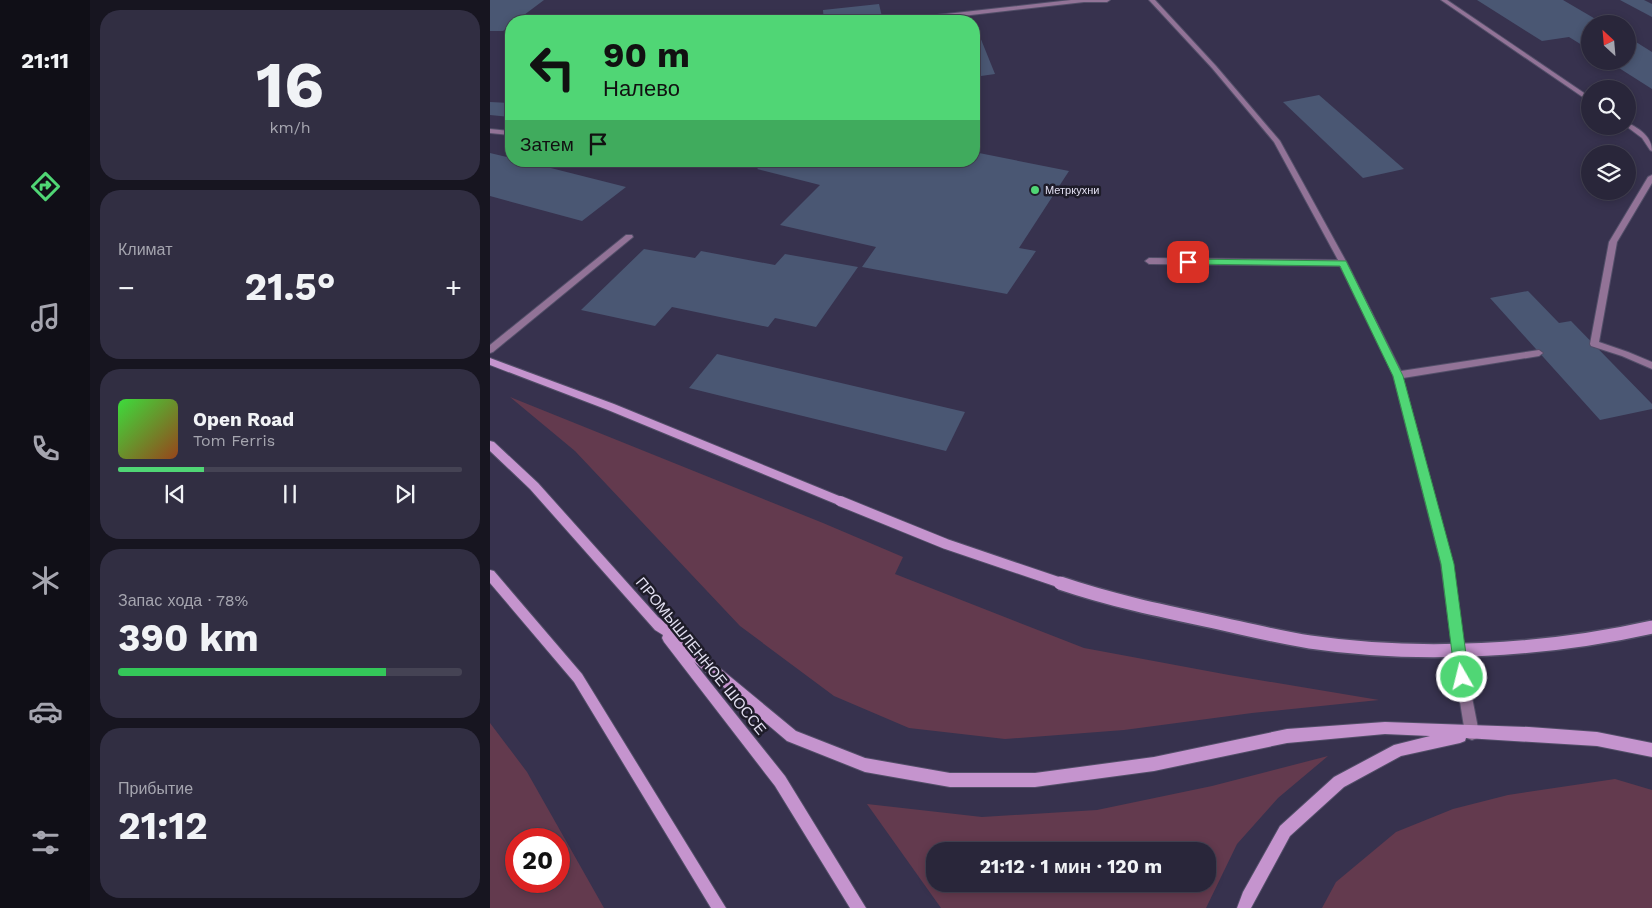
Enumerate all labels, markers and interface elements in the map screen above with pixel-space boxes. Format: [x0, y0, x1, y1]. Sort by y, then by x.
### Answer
north arrow [1581, 15, 1636, 70]
map controls [1581, 15, 1636, 200]
text: 90 m [603, 34, 690, 76]
icon: left [520, 35, 585, 100]
text: 16 [256, 47, 324, 123]
text: 21:11 [21, 48, 69, 73]
text: Налево [603, 76, 680, 101]
button: search [1581, 80, 1636, 135]
text: km/h [269, 118, 311, 137]
icon: arrive [584, 130, 612, 158]
text: Затем [520, 133, 574, 156]
button: layers [1581, 145, 1636, 200]
icon: directions [28, 169, 63, 204]
marker: Метркухни [1029, 184, 1041, 196]
place label: Метркухни [1045, 184, 1099, 197]
text: Климат [118, 240, 172, 259]
pin [1167, 241, 1209, 283]
icon: arrive [1174, 248, 1202, 276]
text: 21.5° [244, 265, 336, 309]
text: − [118, 271, 135, 304]
text: + [445, 271, 462, 304]
icon: music [28, 300, 63, 335]
text: Open Road [193, 408, 294, 431]
icon: phone [28, 431, 63, 466]
text: Tom Ferris [193, 431, 275, 450]
icon: previous [161, 480, 189, 508]
icon: pause [276, 480, 304, 508]
icon: next [391, 480, 419, 508]
icon: climate [28, 563, 63, 598]
street label: ПРОМЫШЛЕННОЕ ШОССЕ [632, 574, 770, 738]
text: Запас хода · 78% [118, 591, 248, 610]
text: 390 km [118, 616, 259, 660]
position arrow [1435, 650, 1487, 702]
icon: car [28, 694, 63, 729]
text: Прибытие [118, 779, 193, 798]
text: 21:12 [118, 804, 208, 848]
icon: filters [28, 825, 63, 860]
speed limit sign: 20 [505, 828, 570, 893]
text: 21:12 · 1 мин · 120 m [980, 855, 1162, 878]

